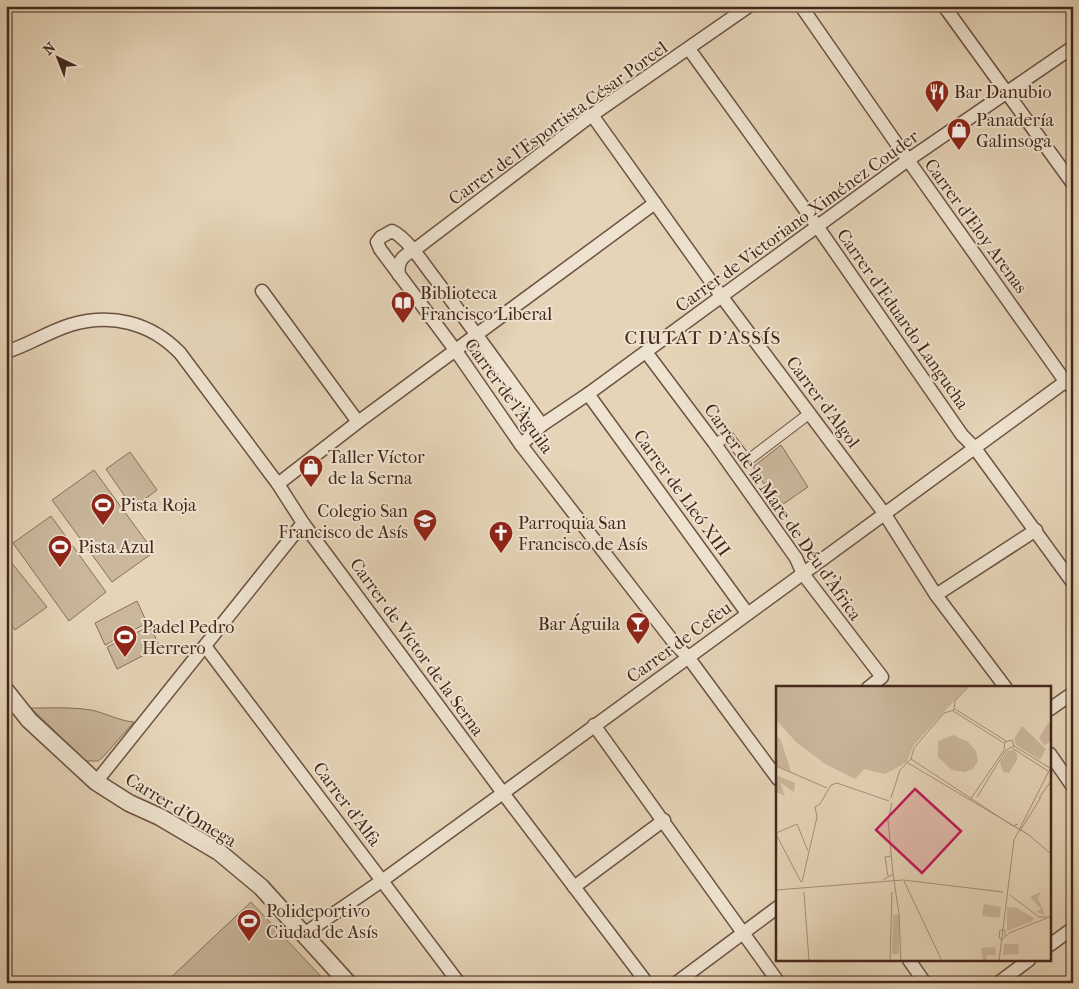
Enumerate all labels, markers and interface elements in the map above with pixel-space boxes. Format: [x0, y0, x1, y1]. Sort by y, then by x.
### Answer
north arrow [32, 32, 82, 82]
street label: Carrer de l'Esportista César Porcel [445, 37, 672, 210]
text: N [40, 39, 59, 59]
restaurant icon: Bar Danubio [924, 79, 950, 113]
place label: Bar Danubio [954, 82, 1052, 103]
place label: Panadería Galinsoga [976, 110, 1054, 152]
shop icon: Panadería Galinsoga [946, 117, 972, 151]
street label: Carrer de Victoriano Ximénez Couder [672, 126, 923, 317]
street label: Carrer d'Eloy Arenas [920, 155, 1032, 298]
street label: Carrer d'Eduardo Langucha [832, 225, 973, 414]
place label: Biblioteca Francisco Liberal [420, 283, 552, 325]
library icon: Biblioteca Francisco Liberal [390, 290, 416, 324]
district label: CIUTAT D'ASSÍS [625, 327, 781, 349]
street label: Carrer de l'Àguila [460, 334, 559, 458]
street label: Carrer d'Algol [781, 352, 864, 452]
street label: Carrer de la Mare de Déu d'Àfrica [700, 399, 867, 625]
street label: Carrer de Lleó XIII [629, 426, 735, 561]
place label: Taller Víctor de la Serna [328, 447, 425, 489]
shop icon: Taller Víctor de la Serna [298, 454, 324, 488]
sports icon: Pista Roja [90, 492, 116, 526]
place label: Pista Roja [120, 495, 197, 516]
place label: Colegio San Francisco de Asís [278, 501, 409, 543]
school or university icon: Colegio San Francisco de Asís [412, 508, 438, 542]
place label: Parroquia San Francisco de Asís [518, 513, 648, 555]
church icon: Parroquia San Francisco de Asís [488, 520, 514, 554]
sports icon: Pista Azul [47, 534, 73, 568]
place label: Pista Azul [78, 537, 154, 558]
street label: Carrer de Víctor de la Serna [345, 554, 488, 741]
street label: Carrer de Cefeu [623, 597, 736, 687]
bar icon: Bar Águila [625, 611, 651, 645]
place label: Bar Águila [538, 613, 621, 635]
place label: Padel Pedro Herrero [142, 617, 234, 659]
sports icon: Padel Pedro Herrero [112, 624, 138, 658]
inset map [776, 686, 1052, 962]
street label: Carrer d'Alfa [308, 758, 385, 851]
street label: Carrer d'Omega [121, 769, 241, 852]
place label: Polideportivo Ciudad de Asís [266, 901, 378, 943]
sports icon: Polideportivo Ciudad de Asís [236, 908, 262, 942]

